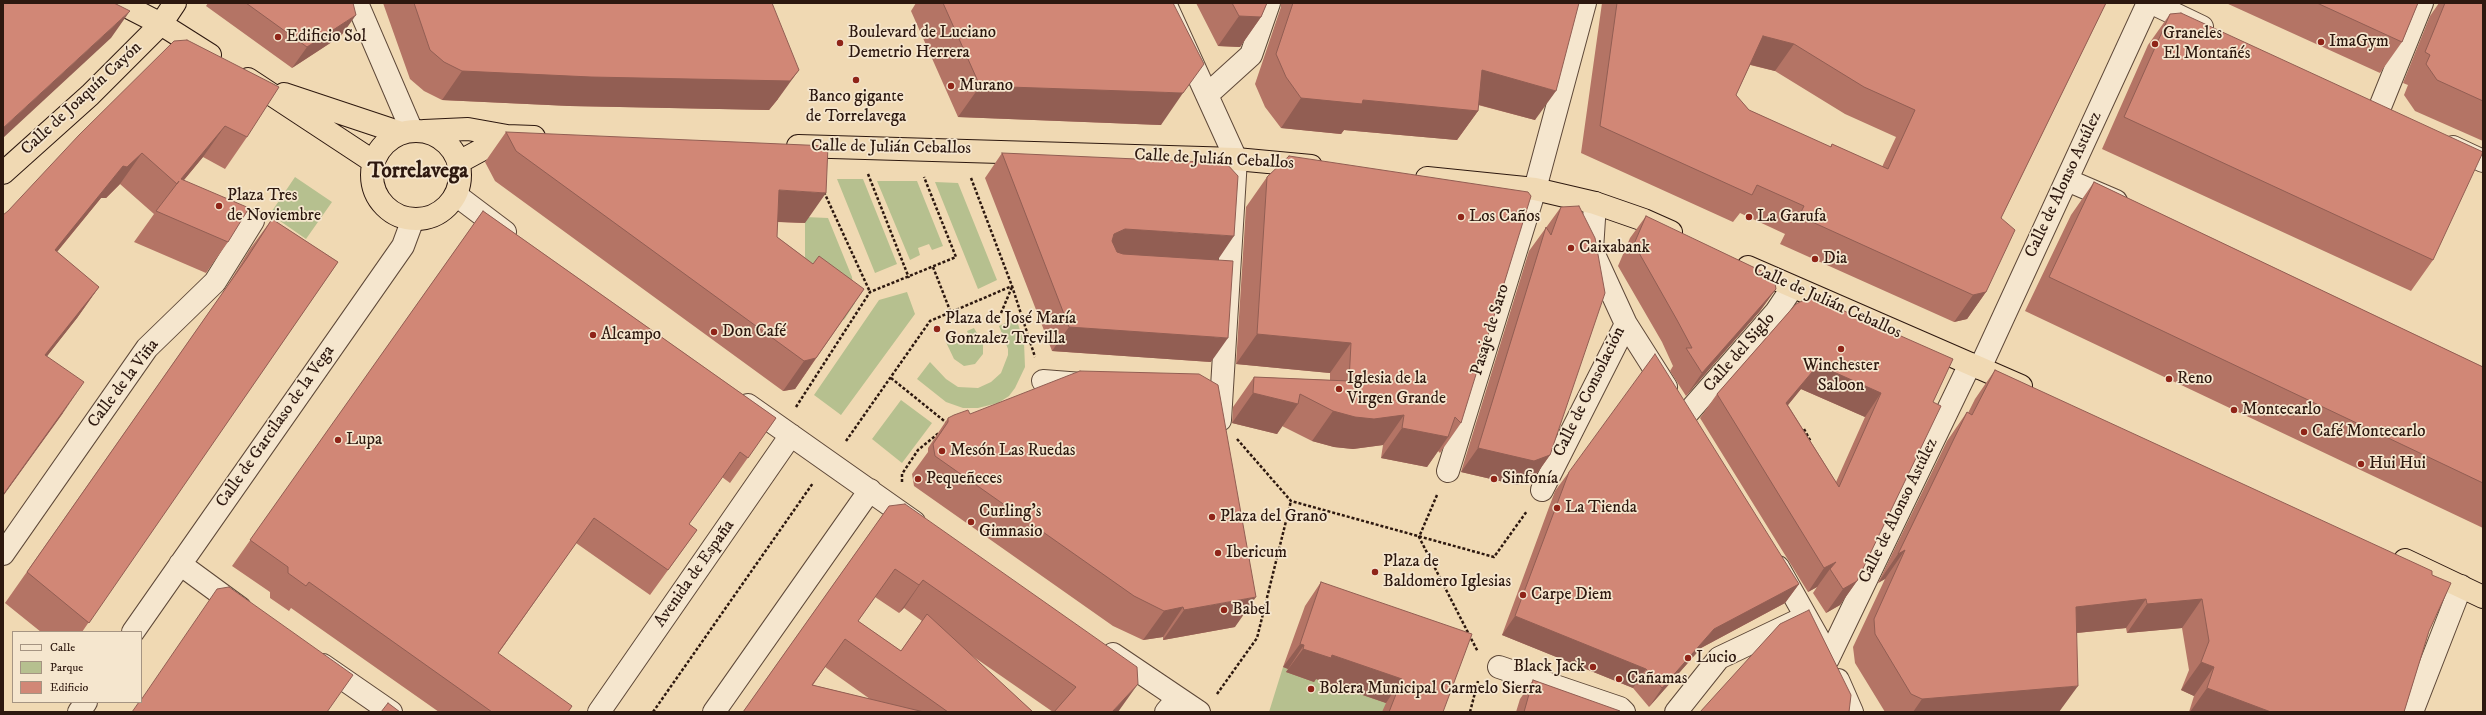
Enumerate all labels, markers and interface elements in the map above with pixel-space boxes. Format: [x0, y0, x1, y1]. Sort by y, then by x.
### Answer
place label: Boulevard de Luciano Demetrio Herrera [848, 23, 996, 63]
place label: Graneles El Montañés [2163, 24, 2250, 64]
place label: Edificio Sol [286, 27, 366, 47]
marker: Edificio Sol [273, 32, 283, 42]
place label: ImaGym [2329, 32, 2389, 52]
marker: ImaGym [2316, 37, 2326, 47]
street label: Calle de Joaquín Cayón [17, 38, 147, 160]
marker: Boulevard de Luciano Demetrio Herrera [835, 38, 845, 48]
marker: Graneles El Montañés [2150, 39, 2160, 49]
marker: Banco gigante de Torrelavega [851, 75, 861, 85]
place label: Murano [959, 76, 1013, 96]
marker: Murano [946, 81, 956, 91]
place label: Banco gigante de Torrelavega [806, 87, 906, 127]
street label: Calle de Alonso Astúlez [2021, 109, 2107, 261]
street label: Calle de Julián Ceballos [811, 136, 971, 160]
street label: Calle de Julián Ceballos [1134, 146, 1294, 174]
district label: Torrelavega [368, 160, 468, 186]
place label: Plaza Tres de Noviembre [227, 186, 321, 226]
marker: Plaza Tres de Noviembre [214, 201, 224, 211]
place label: Los Caños [1469, 207, 1540, 227]
place label: La Garufa [1757, 207, 1826, 227]
marker: Los Caños [1456, 212, 1466, 222]
marker: La Garufa [1744, 212, 1754, 222]
place label: Caixabank [1579, 238, 1650, 258]
marker: Caixabank [1566, 243, 1576, 253]
place label: Dia [1823, 249, 1847, 269]
marker: Dia [1810, 254, 1820, 264]
street label: Calle de Julián Ceballos [1750, 260, 1904, 344]
street label: Pasaje de Saro [1467, 282, 1515, 378]
place label: Plaza de José María Gonzalez Trevilla [945, 309, 1076, 349]
street label: Calle del Siglo [1700, 309, 1780, 397]
place label: Don Café [722, 322, 786, 342]
marker: Plaza de José María Gonzalez Trevilla [932, 324, 942, 334]
street label: Calle de Consolación [1550, 324, 1630, 460]
place label: Alcampo [601, 325, 661, 345]
marker: Don Café [709, 327, 719, 337]
marker: Alcampo [588, 330, 598, 340]
street label: Calle de la Viña [84, 336, 164, 432]
street label: Calle de Garcilaso de la Vega [212, 342, 340, 512]
marker: Winchester Saloon [1836, 344, 1846, 354]
place label: Winchester Saloon [1803, 356, 1879, 396]
place label: Iglesia de la Virgen Grande [1347, 369, 1446, 409]
place label: Reno [2177, 369, 2212, 389]
marker: Reno [2164, 374, 2174, 384]
marker: Iglesia de la Virgen Grande [1334, 384, 1344, 394]
place label: Montecarlo [2242, 400, 2321, 420]
marker: Montecarlo [2229, 405, 2239, 415]
place label: Café Montecarlo [2312, 422, 2425, 442]
marker: Café Montecarlo [2299, 427, 2309, 437]
place label: Lupa [346, 430, 382, 450]
marker: Lupa [333, 435, 343, 445]
street label: Calle de Alonso Astúlez [1855, 435, 1943, 587]
place label: Mesón Las Ruedas [950, 441, 1076, 461]
marker: Mesón Las Ruedas [937, 446, 947, 456]
place label: Hui Hui [2369, 454, 2426, 474]
marker: Hui Hui [2356, 459, 2366, 469]
place label: Pequeñeces [926, 469, 1002, 489]
place label: Sinfonía [1502, 469, 1558, 489]
marker: Pequeñeces [913, 474, 923, 484]
marker: Sinfonía [1489, 474, 1499, 484]
place label: La Tienda [1565, 498, 1637, 518]
place label: Curling's Gimnasio [979, 502, 1042, 542]
marker: La Tienda [1552, 503, 1562, 513]
place label: Plaza del Grano [1220, 507, 1327, 527]
marker: Plaza del Grano [1207, 512, 1217, 522]
street label: Avenida de España [650, 516, 740, 632]
marker: Curling's Gimnasio [966, 517, 976, 527]
place label: Ibericum [1226, 543, 1287, 563]
marker: Ibericum [1213, 548, 1223, 558]
place label: Plaza de Baldomero Iglesias [1383, 552, 1511, 592]
marker: Plaza de Baldomero Iglesias [1370, 567, 1380, 577]
place label: Carpe Diem [1531, 585, 1612, 605]
marker: Carpe Diem [1518, 590, 1528, 600]
place label: Babel [1232, 600, 1270, 620]
marker: Babel [1219, 605, 1229, 615]
legend [12, 631, 142, 703]
text: Calle [50, 640, 75, 655]
place label: Lucio [1696, 648, 1736, 668]
marker: Lucio [1683, 653, 1693, 663]
place label: Black Jack [1513, 657, 1585, 677]
text: Parque [50, 660, 83, 675]
marker: Black Jack [1588, 662, 1598, 672]
place label: Cañamas [1627, 669, 1687, 689]
marker: Cañamas [1614, 674, 1624, 684]
place label: Bolera Municipal Carmelo Sierra [1319, 679, 1542, 699]
text: Edificio [50, 680, 88, 695]
marker: Bolera Municipal Carmelo Sierra [1306, 684, 1316, 694]

